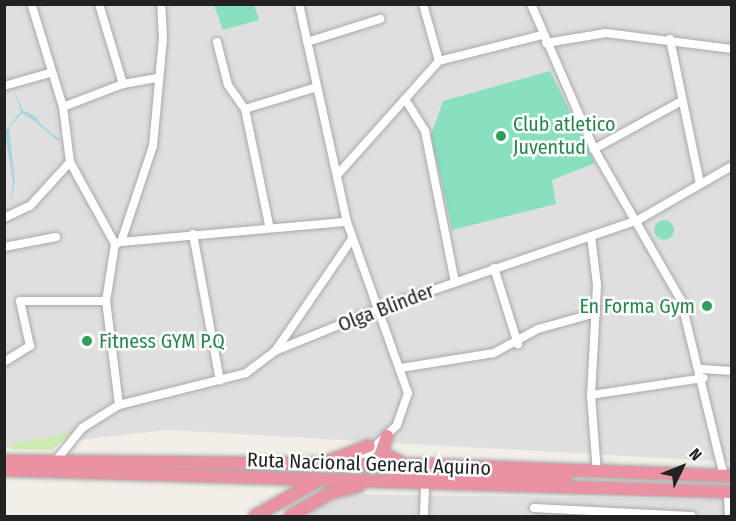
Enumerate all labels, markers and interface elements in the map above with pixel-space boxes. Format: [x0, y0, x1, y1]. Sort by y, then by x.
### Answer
place label: Club atletico Juventud [513, 112, 616, 159]
marker: Club atletico Juventud [494, 129, 508, 143]
street label: Olga Blinder [335, 279, 437, 337]
place label: En Forma Gym [579, 294, 695, 318]
marker: En Forma Gym [700, 299, 714, 313]
place label: Fitness GYM P.Q [99, 329, 225, 353]
marker: Fitness GYM P.Q [80, 334, 94, 348]
north arrow [652, 437, 712, 497]
text: N [685, 444, 706, 464]
street label: Ruta Nacional General Aquino [247, 448, 491, 480]

